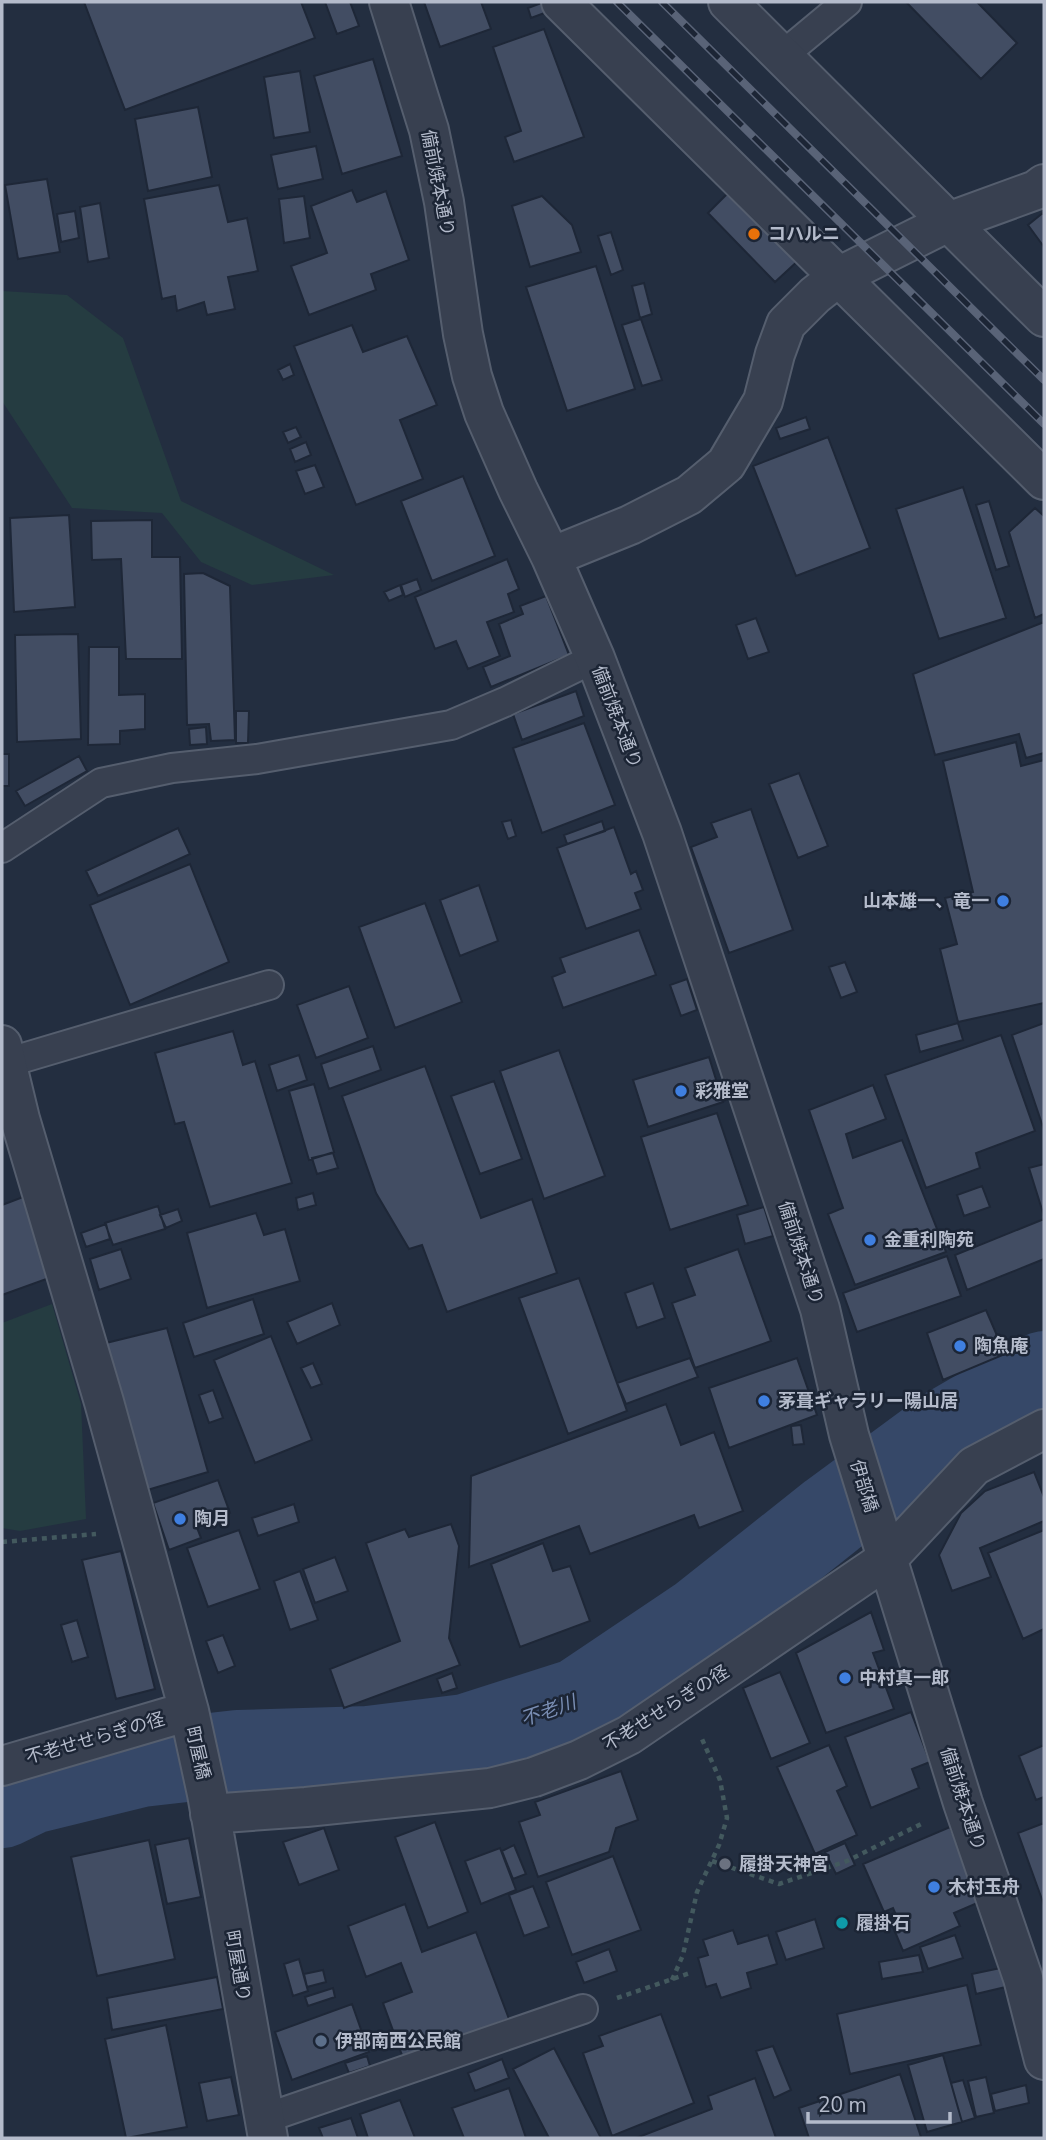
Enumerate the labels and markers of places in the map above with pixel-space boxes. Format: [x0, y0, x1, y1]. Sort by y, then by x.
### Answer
place label: コハルニ [768, 222, 840, 246]
marker: コハルニ [746, 226, 762, 242]
place label: 山本雄一、竜一 [863, 889, 989, 913]
marker: 山本雄一、竜一 [995, 893, 1011, 909]
place label: 彩雅堂 [695, 1079, 749, 1103]
marker: 彩雅堂 [673, 1083, 689, 1099]
place label: 金重利陶苑 [884, 1228, 974, 1252]
marker: 金重利陶苑 [862, 1232, 878, 1248]
place label: 陶魚庵 [974, 1334, 1028, 1358]
marker: 陶魚庵 [952, 1338, 968, 1354]
place label: 茅葺ギャラリー陽山居 [778, 1389, 958, 1413]
marker: 茅葺ギャラリー陽山居 [756, 1393, 772, 1409]
place label: 陶月 [194, 1507, 230, 1531]
marker: 陶月 [172, 1511, 188, 1527]
place label: 中村真一郎 [859, 1666, 949, 1690]
marker: 中村真一郎 [837, 1670, 853, 1686]
place label: 履掛天神宮 [739, 1852, 829, 1876]
marker: 履掛天神宮 [717, 1856, 733, 1872]
place label: 木村玉舟 [948, 1875, 1020, 1899]
marker: 木村玉舟 [926, 1879, 942, 1895]
place label: 履掛石 [856, 1911, 910, 1935]
marker: 履掛石 [834, 1915, 850, 1931]
place label: 伊部南西公民館 [335, 2029, 461, 2053]
marker: 伊部南西公民館 [313, 2033, 329, 2049]

